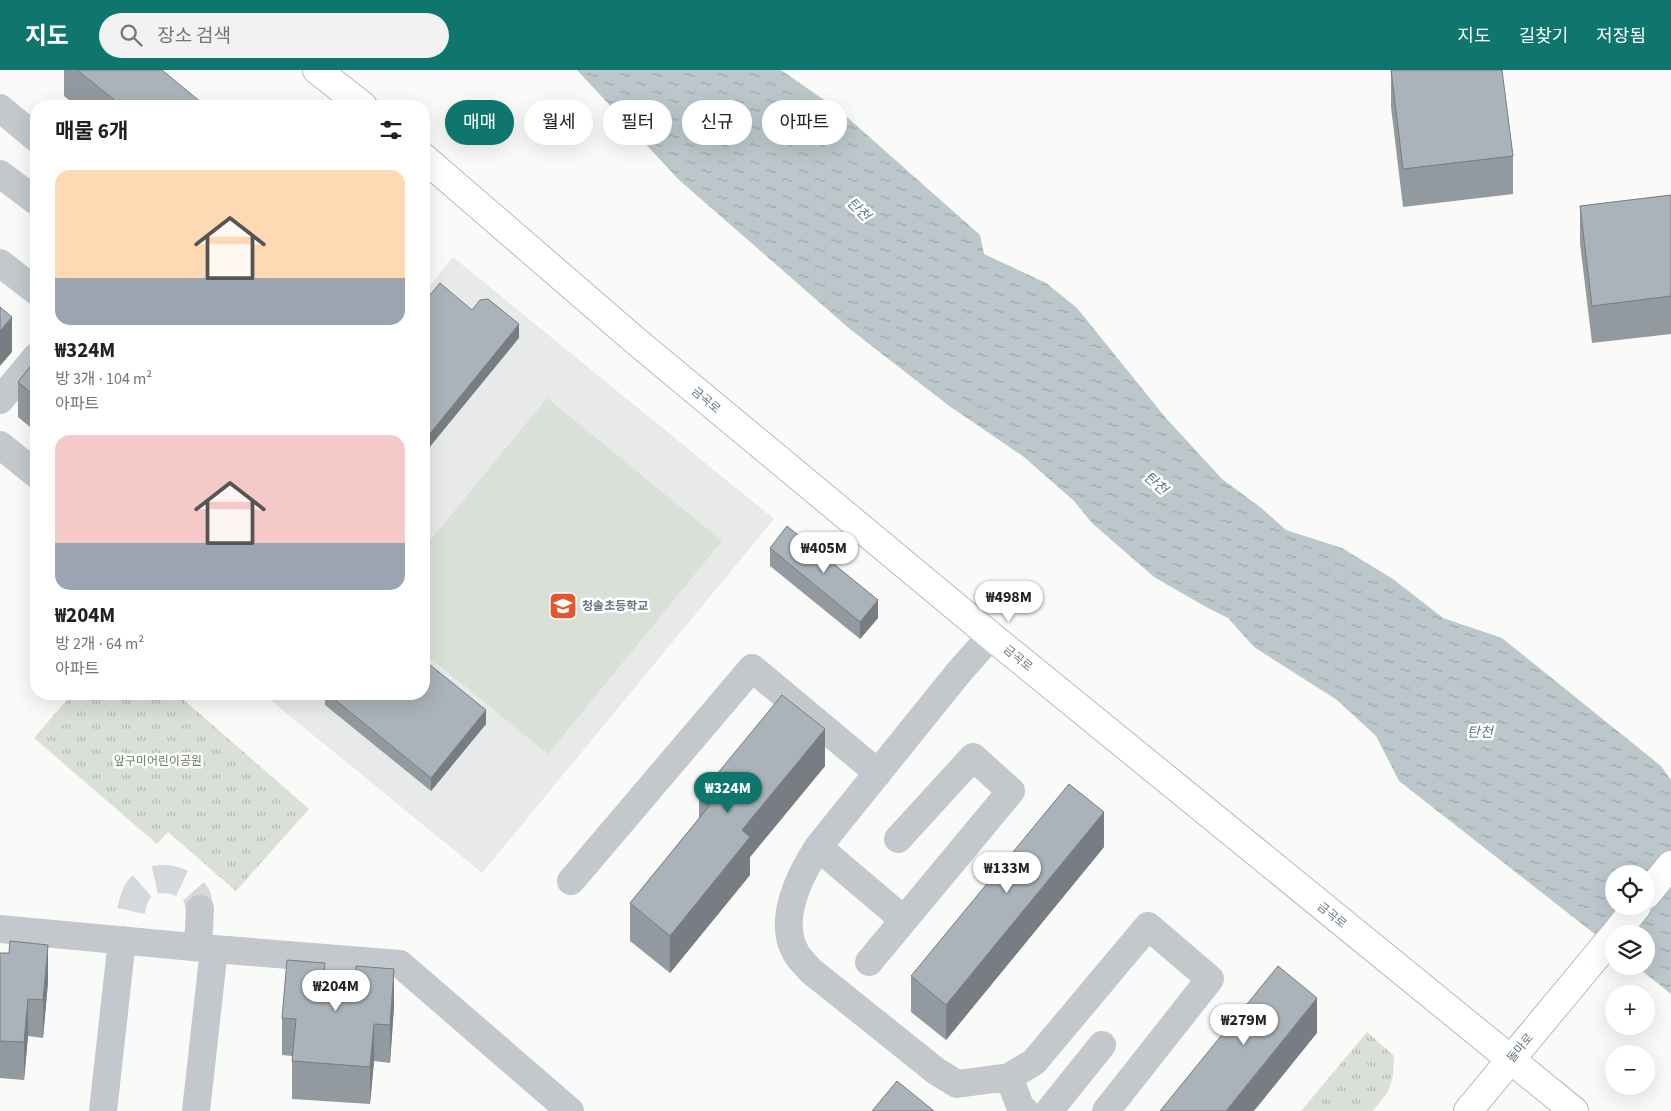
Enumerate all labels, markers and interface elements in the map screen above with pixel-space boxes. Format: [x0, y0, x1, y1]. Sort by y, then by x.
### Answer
search box [99, 13, 449, 58]
text: 지도 [25, 19, 69, 54]
icon: search [117, 21, 145, 49]
text: 장소 검색 [157, 23, 231, 50]
text: 지도 [1458, 24, 1491, 49]
text: 길찾기 [1519, 24, 1568, 49]
text: 저장됨 [1596, 24, 1646, 49]
chip: 매매 [445, 100, 514, 145]
chip: 월세 [524, 100, 593, 145]
chip: 필터 [603, 100, 672, 145]
chip: 신규 [682, 100, 752, 145]
chip: 아파트 [762, 100, 847, 145]
text: 매물 6개 [55, 116, 128, 146]
icon: filters [377, 116, 405, 144]
water label: 탄천 [842, 194, 875, 227]
icon: home [185, 203, 275, 293]
text: ₩324M [55, 335, 115, 365]
text: 방 3개 · 104 m² [55, 368, 152, 390]
street label: 금곡로 [688, 383, 724, 418]
text: 아파트 [55, 393, 99, 415]
icon: home [185, 468, 275, 558]
water label: 탄천 [1139, 468, 1172, 500]
pin: ₩405M [789, 532, 859, 574]
text: ₩405M [801, 537, 847, 559]
pin: ₩498M [974, 580, 1044, 623]
text: ₩498M [986, 586, 1032, 608]
school or university icon: 청솔초등학교 [548, 591, 578, 621]
place label: 청솔초등학교 [582, 598, 648, 615]
text: ₩204M [55, 600, 115, 630]
text: 방 2개 · 64 m² [55, 633, 144, 655]
street label: 금곡로 [999, 641, 1036, 675]
text: 아파트 [55, 658, 99, 680]
water label: 탄천 [1467, 723, 1494, 743]
park label: 앞구미어린이공원 [114, 753, 202, 770]
pin: ₩324M [693, 772, 763, 814]
text: ₩324M [705, 777, 751, 799]
pin: ₩133M [972, 852, 1042, 894]
text: ₩133M [984, 857, 1030, 879]
map controls [1605, 865, 1655, 1095]
button: locate [1605, 865, 1655, 915]
street label: 금곡로 [1313, 898, 1350, 932]
button: layers [1605, 925, 1655, 975]
pin: ₩204M [301, 970, 371, 1012]
text: ₩204M [313, 975, 359, 997]
button: + [1605, 985, 1655, 1035]
pin: ₩279M [1209, 1004, 1279, 1046]
text: ₩279M [1221, 1009, 1267, 1031]
street label: 돌마로 [1503, 1030, 1538, 1066]
button: − [1605, 1045, 1655, 1095]

